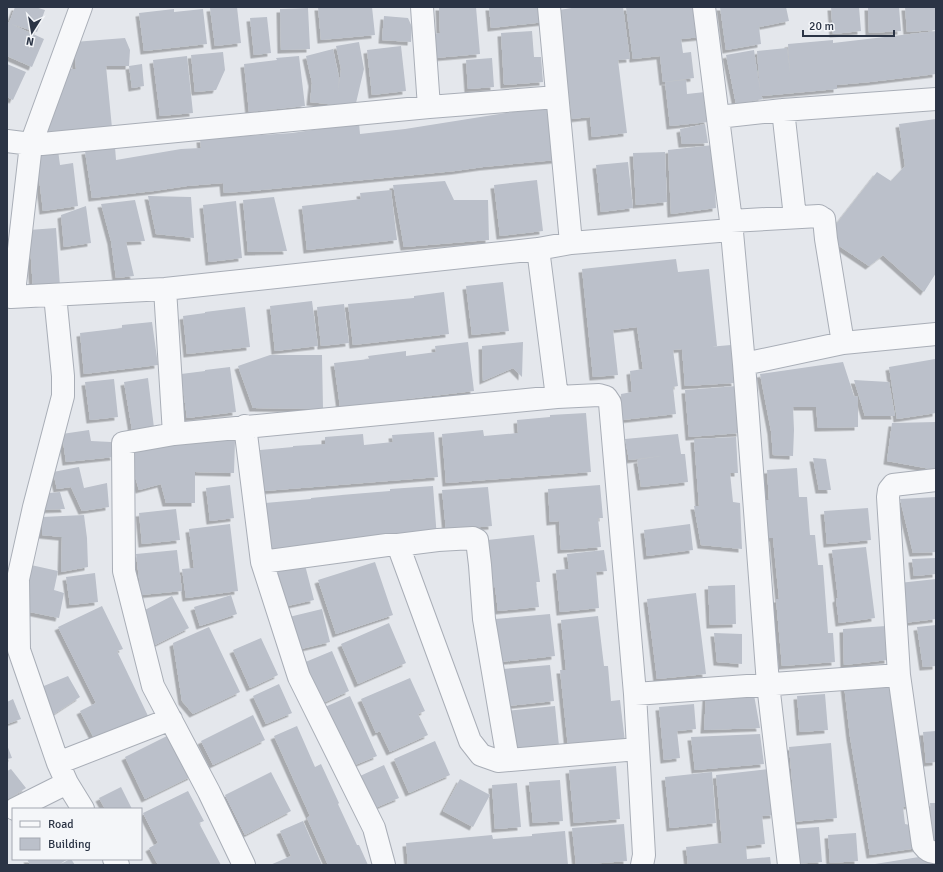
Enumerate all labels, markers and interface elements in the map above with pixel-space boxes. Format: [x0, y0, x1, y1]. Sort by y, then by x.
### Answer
north arrow [12, 12, 52, 52]
scale bar [803, 12, 894, 38]
text: 20 m [809, 19, 834, 34]
text: N [25, 34, 35, 48]
legend [12, 808, 142, 860]
text: Road [48, 817, 74, 832]
text: Building [48, 837, 91, 852]

